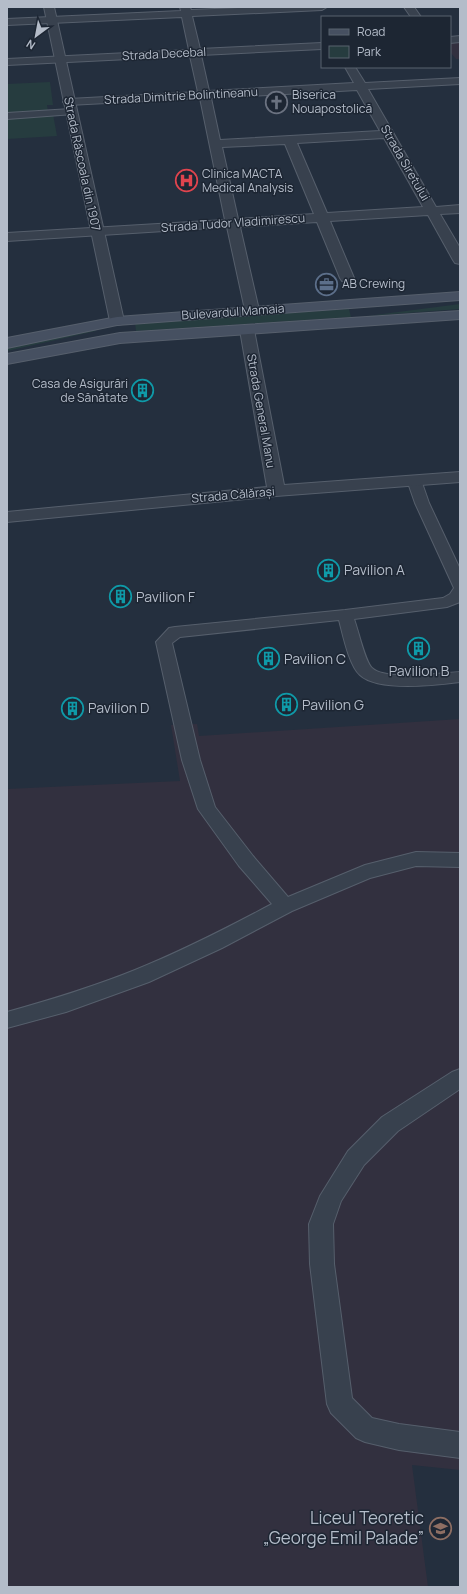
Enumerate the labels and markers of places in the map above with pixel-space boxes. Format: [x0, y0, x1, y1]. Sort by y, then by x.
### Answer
place label: Biserica Nouapostolică [292, 86, 372, 117]
church icon: Biserica Nouapostolică [263, 89, 289, 115]
place label: Clinica MACTA Medical Analysis [202, 165, 293, 196]
hospital icon: Clinica MACTA Medical Analysis [173, 168, 199, 194]
office icon: AB Crewing [314, 271, 340, 297]
place label: AB Crewing [342, 275, 405, 292]
place label: Casa de Asigurări de Sănătate [32, 375, 128, 406]
building icon: Casa de Asigurări de Sănătate [130, 378, 156, 404]
building icon: Pavilion A [315, 557, 341, 583]
place label: Pavilion A [344, 560, 405, 579]
building icon: Pavilion F [108, 584, 134, 610]
place label: Pavilion F [136, 587, 195, 606]
building icon: Pavilion B [406, 636, 432, 662]
building icon: Pavilion C [255, 646, 281, 672]
place label: Pavilion C [284, 649, 346, 668]
place label: Pavilion B [389, 661, 450, 680]
building icon: Pavilion G [274, 692, 300, 718]
building icon: Pavilion D [59, 695, 85, 721]
place label: Pavilion G [302, 695, 364, 714]
place label: Pavilion D [88, 698, 149, 717]
place label: Liceul Teoretic „George Emil Palade” [263, 1506, 424, 1549]
school or university icon: Liceul Teoretic „George Emil Palade” [427, 1515, 453, 1541]

